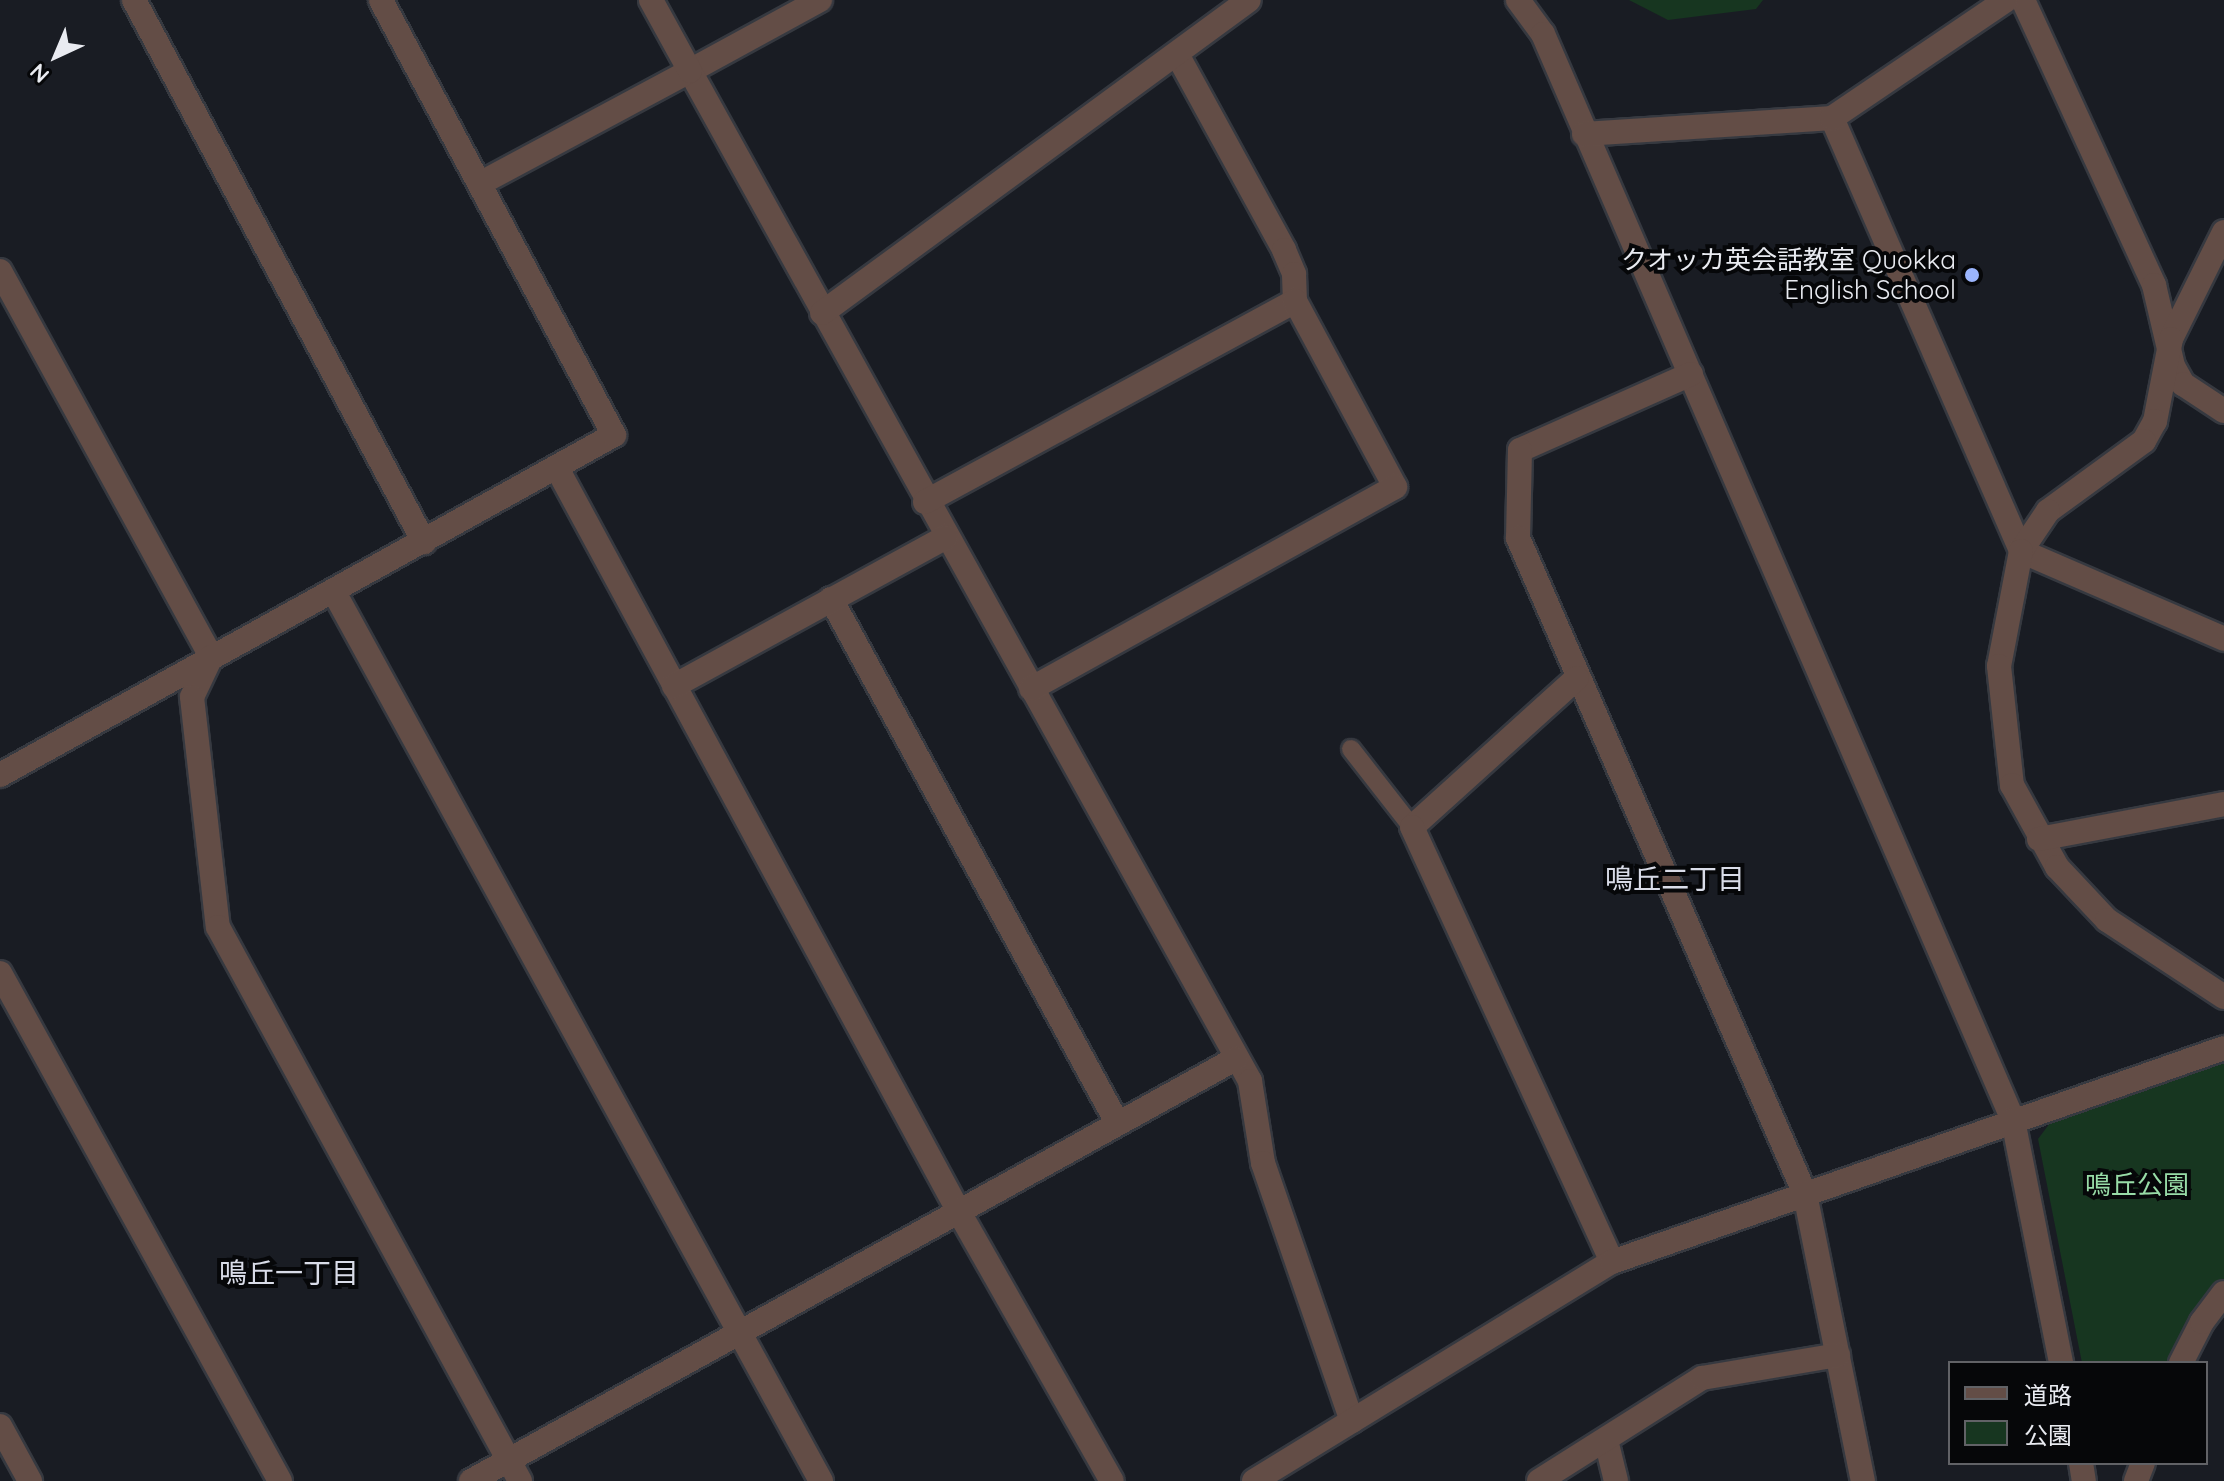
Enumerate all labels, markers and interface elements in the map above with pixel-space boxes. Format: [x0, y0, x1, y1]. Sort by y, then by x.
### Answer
north arrow [16, 16, 96, 96]
text: N [24, 58, 55, 89]
place label: クオッカ英会話教室 Quokka English School [1621, 244, 1956, 306]
marker: クオッカ英会話教室 Quokka English School [1963, 266, 1981, 284]
district label: 鳴丘二丁目 [1605, 862, 1745, 896]
park label: 鳴丘公園 [2085, 1169, 2189, 1201]
district label: 鳴丘一丁目 [219, 1256, 359, 1290]
legend [1948, 1361, 2208, 1465]
text: 道路 [2024, 1380, 2072, 1410]
text: 公園 [2024, 1420, 2072, 1450]

